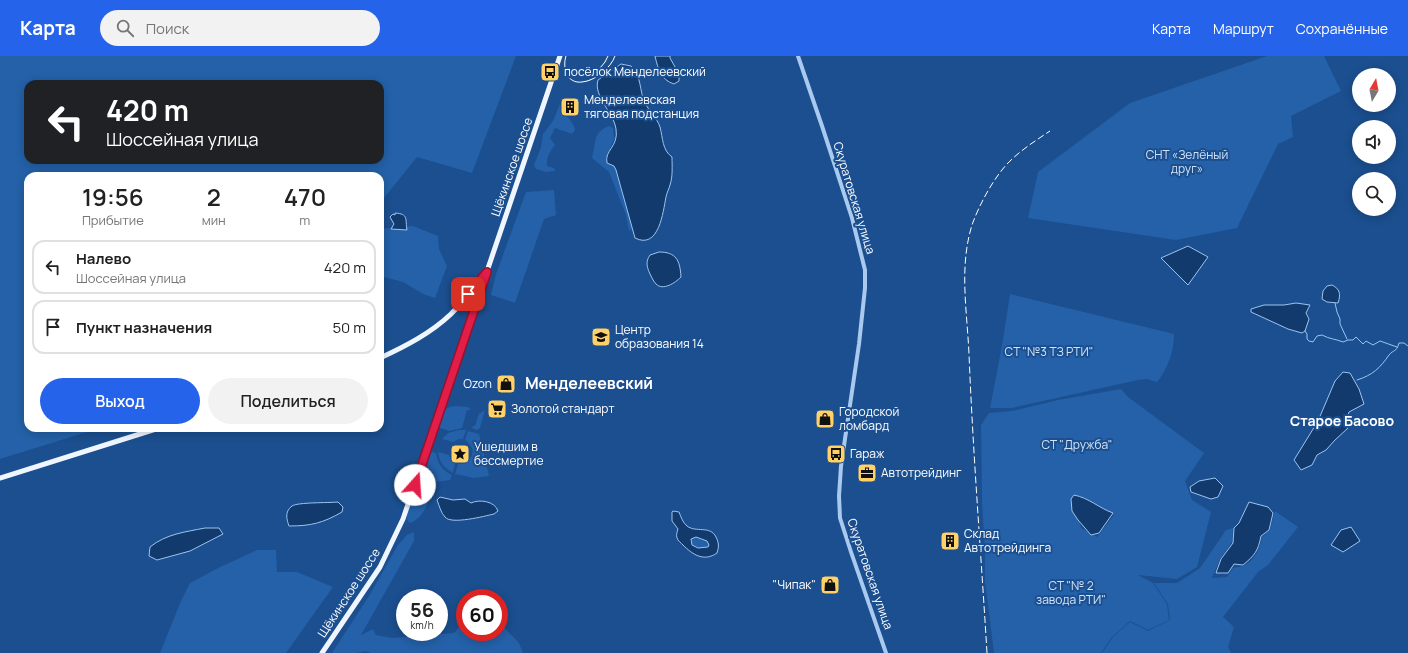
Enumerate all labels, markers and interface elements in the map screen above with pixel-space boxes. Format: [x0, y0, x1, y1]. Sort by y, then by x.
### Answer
search box [100, 10, 380, 46]
text: Карта [20, 15, 76, 41]
icon: search [114, 17, 136, 39]
text: Поиск [146, 18, 189, 39]
text: Карта [1152, 19, 1191, 38]
text: Маршрут [1213, 19, 1274, 38]
text: Сохранённые [1296, 19, 1388, 38]
bus stop icon: посёлок Менделеевский [539, 61, 561, 83]
place label: посёлок Менделеевский [564, 63, 706, 80]
north arrow [1352, 68, 1396, 112]
map controls [1352, 68, 1396, 216]
text: 420 m [106, 91, 189, 129]
place label: Менделеевская тяговая подстанция [584, 91, 699, 122]
icon: left [40, 96, 92, 148]
building icon: Менделеевская тяговая подстанция [559, 96, 581, 118]
street label: Щёкинское шоссе [487, 115, 536, 218]
button: sound [1352, 120, 1396, 164]
text: Шоссейная улица [106, 127, 258, 151]
street label: Скуратовская улица [829, 140, 880, 256]
park label: СНТ «Зелёный друг» [1146, 146, 1228, 177]
button: search [1352, 172, 1396, 216]
text: 19:56 [82, 180, 144, 213]
text: 2 [207, 180, 221, 213]
text: 470 [284, 180, 326, 213]
text: Прибытие [82, 211, 144, 229]
text: мин [202, 211, 226, 229]
text: m [299, 211, 310, 229]
text: Налево [76, 248, 131, 269]
icon: left [42, 256, 64, 278]
text: 420 m [324, 257, 366, 278]
text: Шоссейная улица [76, 269, 186, 287]
pin [451, 277, 485, 311]
icon: arrive [457, 283, 479, 305]
icon: arrive [42, 316, 64, 338]
text: Пункт назначения [76, 317, 212, 338]
text: 50 m [332, 317, 366, 338]
place label: Центр образования 14 [615, 321, 704, 352]
school or university icon: Центр образования 14 [590, 326, 612, 348]
park label: СТ "№3 ТЗ РТИ" [1005, 343, 1093, 360]
district label: Менделеевский [525, 372, 653, 394]
shop icon: Ozon [495, 373, 517, 395]
place label: Ozon [463, 375, 492, 392]
button: Выход [40, 378, 200, 424]
button: Поделиться [208, 378, 368, 424]
supermarket icon: Золотой стандарт [486, 398, 508, 420]
place label: Золотой стандарт [511, 400, 615, 417]
place label: Городской ломбард [839, 403, 899, 434]
shop icon: Городской ломбард [814, 408, 836, 430]
district label: Старое Басово [1290, 411, 1394, 430]
park label: СТ "Дружба" [1041, 436, 1113, 453]
place label: Ушедшим в бессмертие [474, 438, 543, 469]
place icon: Ушедшим в бессмертие [449, 443, 471, 465]
bus stop icon: Гараж [825, 443, 847, 465]
place label: Гараж [850, 445, 885, 462]
office icon: Автотрейдинг [856, 462, 878, 484]
position arrow [394, 464, 436, 506]
place label: Автотрейдинг [881, 464, 962, 481]
street label: Скуратовская улица [844, 516, 897, 632]
place label: Склад Автотрейдинга [964, 525, 1051, 556]
building icon: Склад Автотрейдинга [939, 530, 961, 552]
street label: Щёкинское шоссе [313, 545, 384, 641]
shop icon: "Чипак" [819, 574, 841, 596]
place label: "Чипак" [773, 576, 816, 593]
park label: СТ "№ 2 завода РТИ" [1036, 577, 1106, 608]
speed limit sign: 60 [456, 589, 508, 641]
text: 56 [410, 596, 434, 623]
text: km/h [410, 618, 434, 632]

